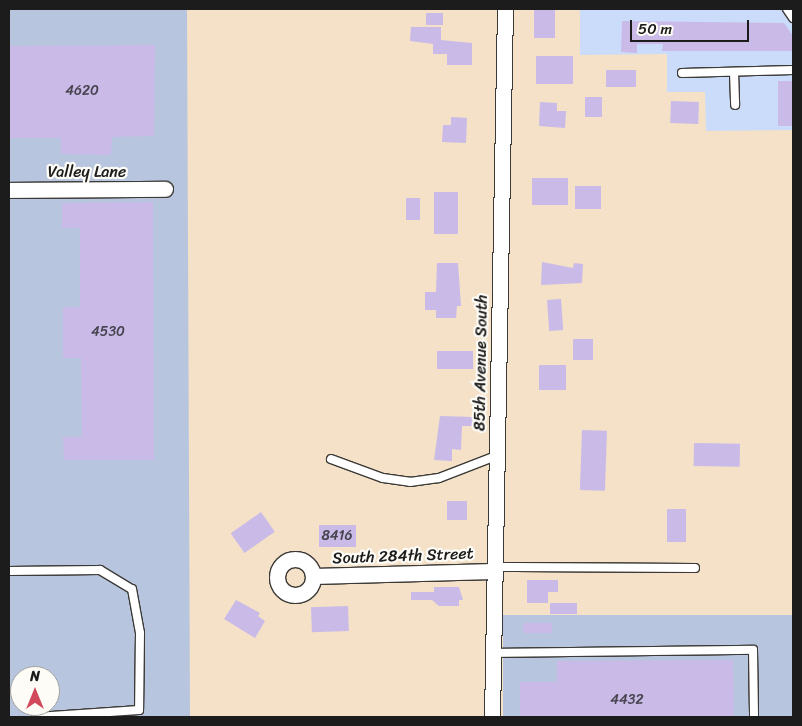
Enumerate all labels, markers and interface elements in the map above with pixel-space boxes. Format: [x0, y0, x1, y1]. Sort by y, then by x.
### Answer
scale bar [632, 10, 751, 42]
text: 50 m [638, 16, 672, 42]
house number: 4620 [65, 83, 99, 99]
street label: Valley Lane [48, 162, 126, 182]
street label: 85th Avenue South [470, 295, 492, 431]
house number: 4530 [91, 324, 125, 340]
house number: 8416 [321, 528, 353, 544]
street label: South 284th Street [332, 544, 474, 568]
text: N [30, 664, 40, 689]
north arrow [10, 666, 60, 716]
house number: 4432 [610, 692, 644, 708]

